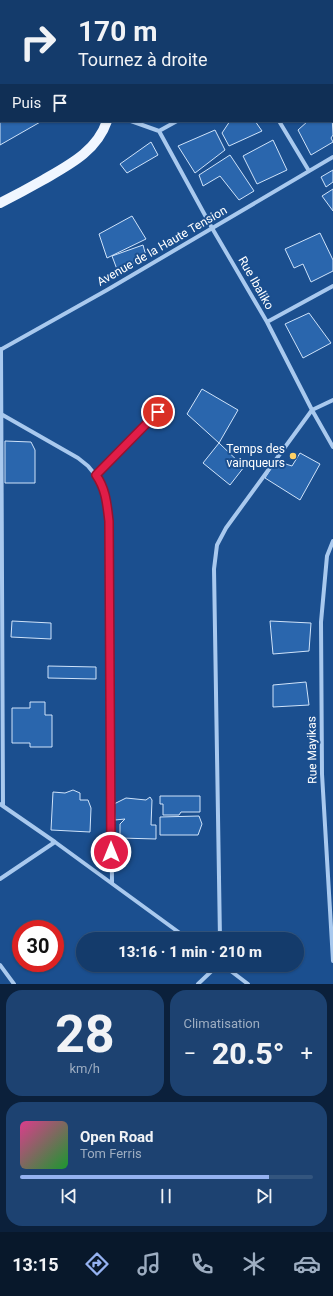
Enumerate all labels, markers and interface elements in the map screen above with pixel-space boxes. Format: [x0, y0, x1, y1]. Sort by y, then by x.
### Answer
text: 170 m [78, 15, 157, 48]
icon: right [12, 16, 64, 68]
text: Tournez à droite [78, 49, 207, 70]
icon: arrive [49, 92, 71, 114]
text: Puis [12, 94, 41, 112]
street label: Avenue de la Haute Tension [95, 203, 229, 289]
street label: Rue Ibaliko [235, 254, 277, 312]
pin [141, 395, 175, 429]
icon: arrive [147, 401, 169, 423]
place label: Temps des vainqueurs [226, 442, 285, 470]
marker: Temps des vainqueurs [288, 451, 298, 461]
street label: Rue Mayikas [304, 716, 320, 784]
position arrow [90, 831, 132, 873]
speed limit sign: 30 [12, 920, 64, 972]
text: 13:16 · 1 min · 210 m [118, 943, 262, 961]
text: 28 [55, 1004, 115, 1065]
text: Climatisation [184, 1016, 260, 1031]
text: 20.5° [212, 1036, 285, 1071]
text: − [184, 1041, 196, 1066]
text: + [301, 1041, 313, 1066]
text: km/h [69, 1061, 100, 1076]
text: Open Road [80, 1128, 154, 1146]
text: Tom Ferris [80, 1146, 142, 1161]
icon: previous [58, 1185, 80, 1207]
icon: pause [155, 1185, 177, 1207]
icon: next [253, 1185, 275, 1207]
icon: directions [83, 1250, 111, 1278]
icon: music [135, 1250, 163, 1278]
icon: phone [188, 1250, 216, 1278]
icon: climate [240, 1250, 268, 1278]
icon: car [293, 1250, 321, 1278]
text: 13:15 [12, 1254, 59, 1275]

